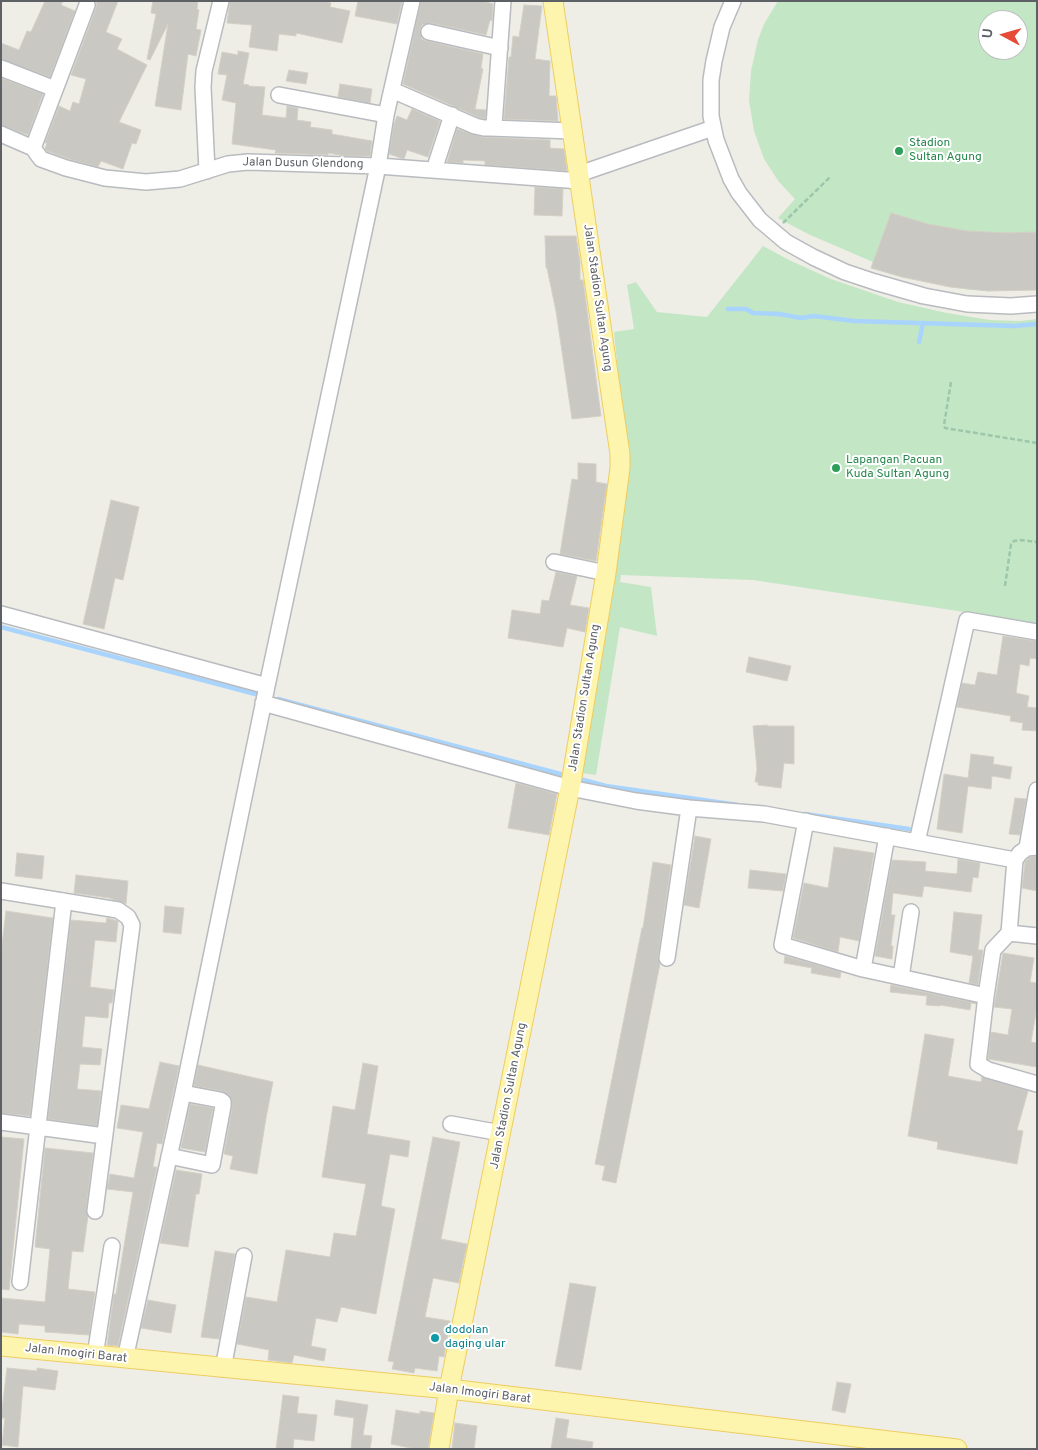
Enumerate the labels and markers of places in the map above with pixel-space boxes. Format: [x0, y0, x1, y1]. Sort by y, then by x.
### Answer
place label: Stadion Sultan Agung [909, 137, 982, 165]
marker: Stadion Sultan Agung [893, 145, 905, 157]
place label: Lapangan Pacuan Kuda Sultan Agung [846, 454, 949, 482]
marker: Lapangan Pacuan Kuda Sultan Agung [830, 462, 842, 474]
place label: dodolan daging ular [445, 1324, 506, 1352]
marker: dodolan daging ular [429, 1332, 441, 1344]

